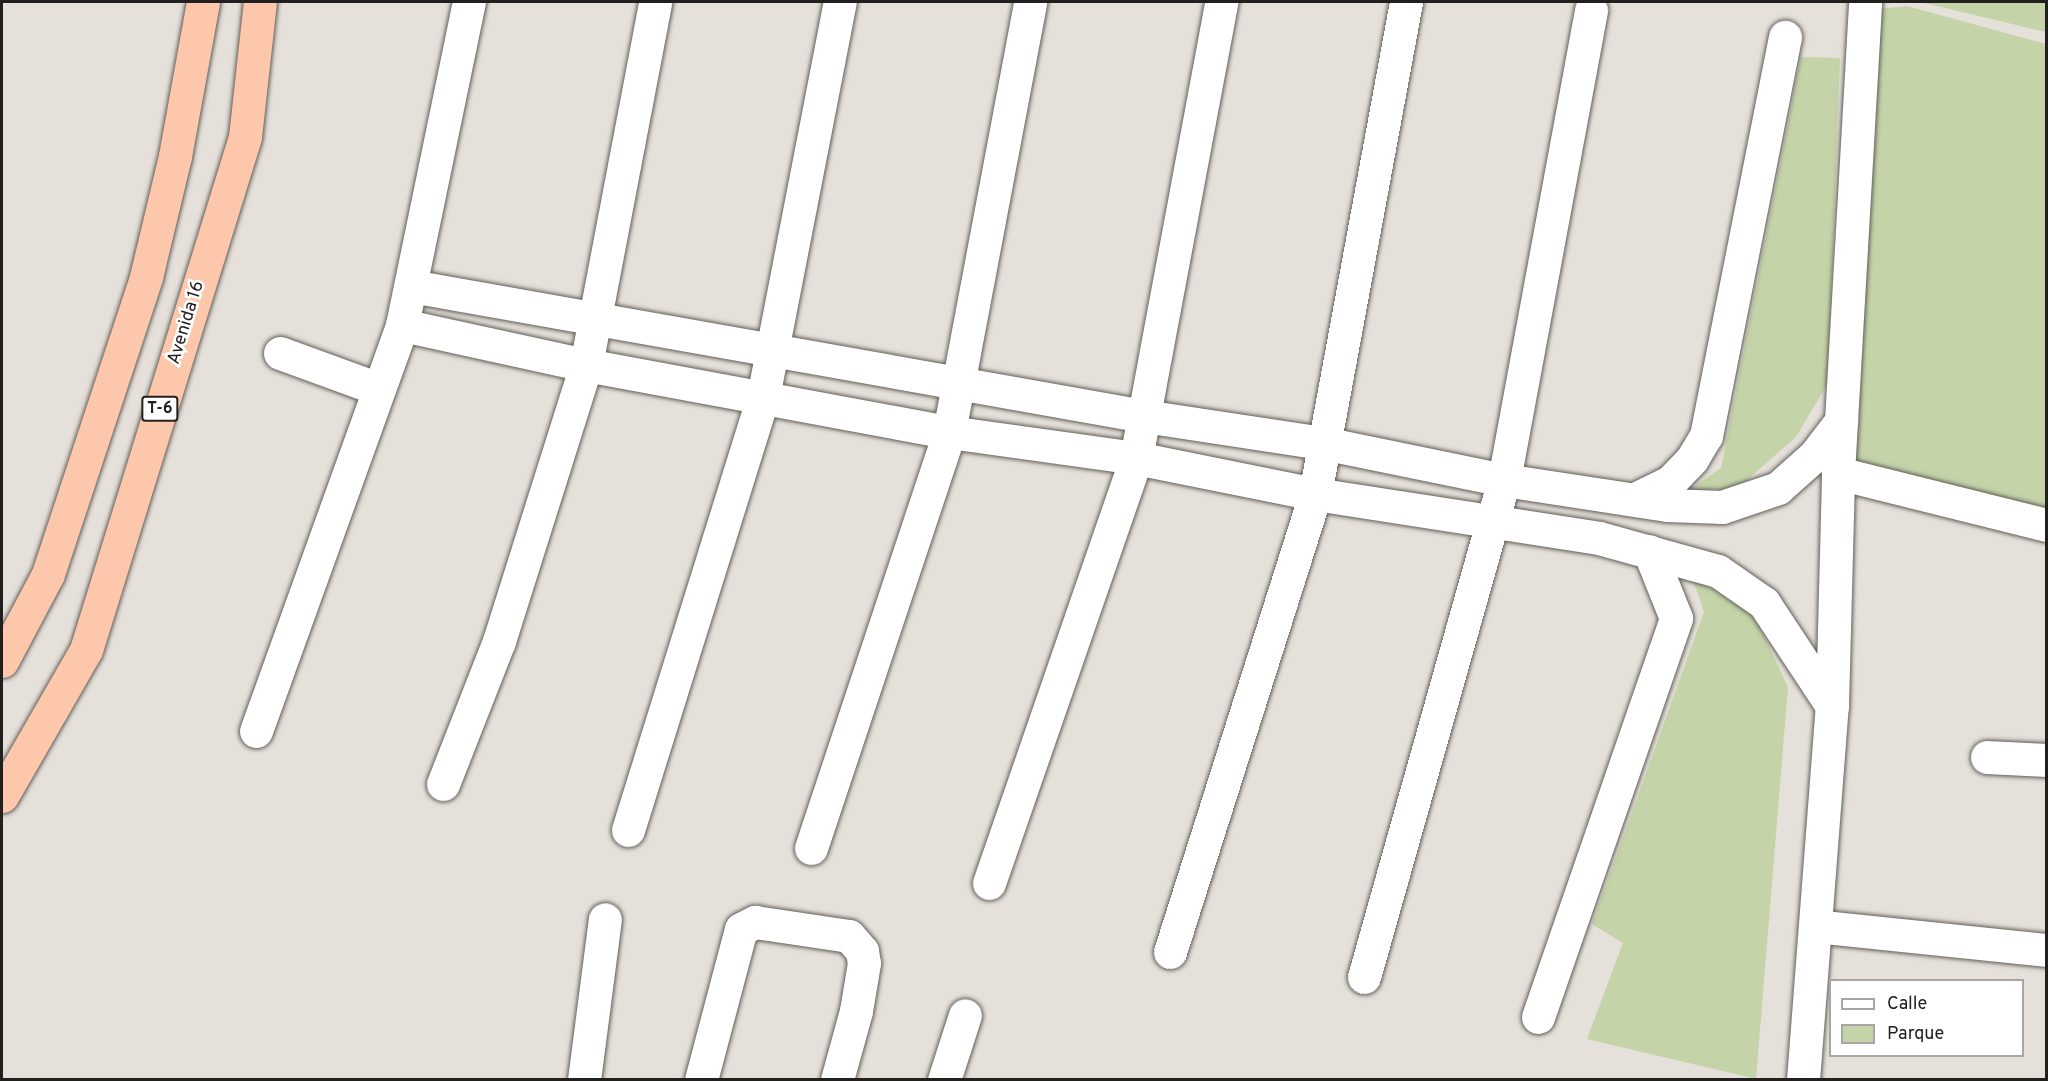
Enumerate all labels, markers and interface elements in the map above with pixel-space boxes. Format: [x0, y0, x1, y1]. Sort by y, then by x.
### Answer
street label: Avenida 16 [164, 279, 210, 367]
road number: T-6 [140, 396, 180, 422]
legend [1829, 979, 2024, 1057]
text: Calle [1887, 993, 1927, 1016]
text: Parque [1887, 1023, 1944, 1046]

